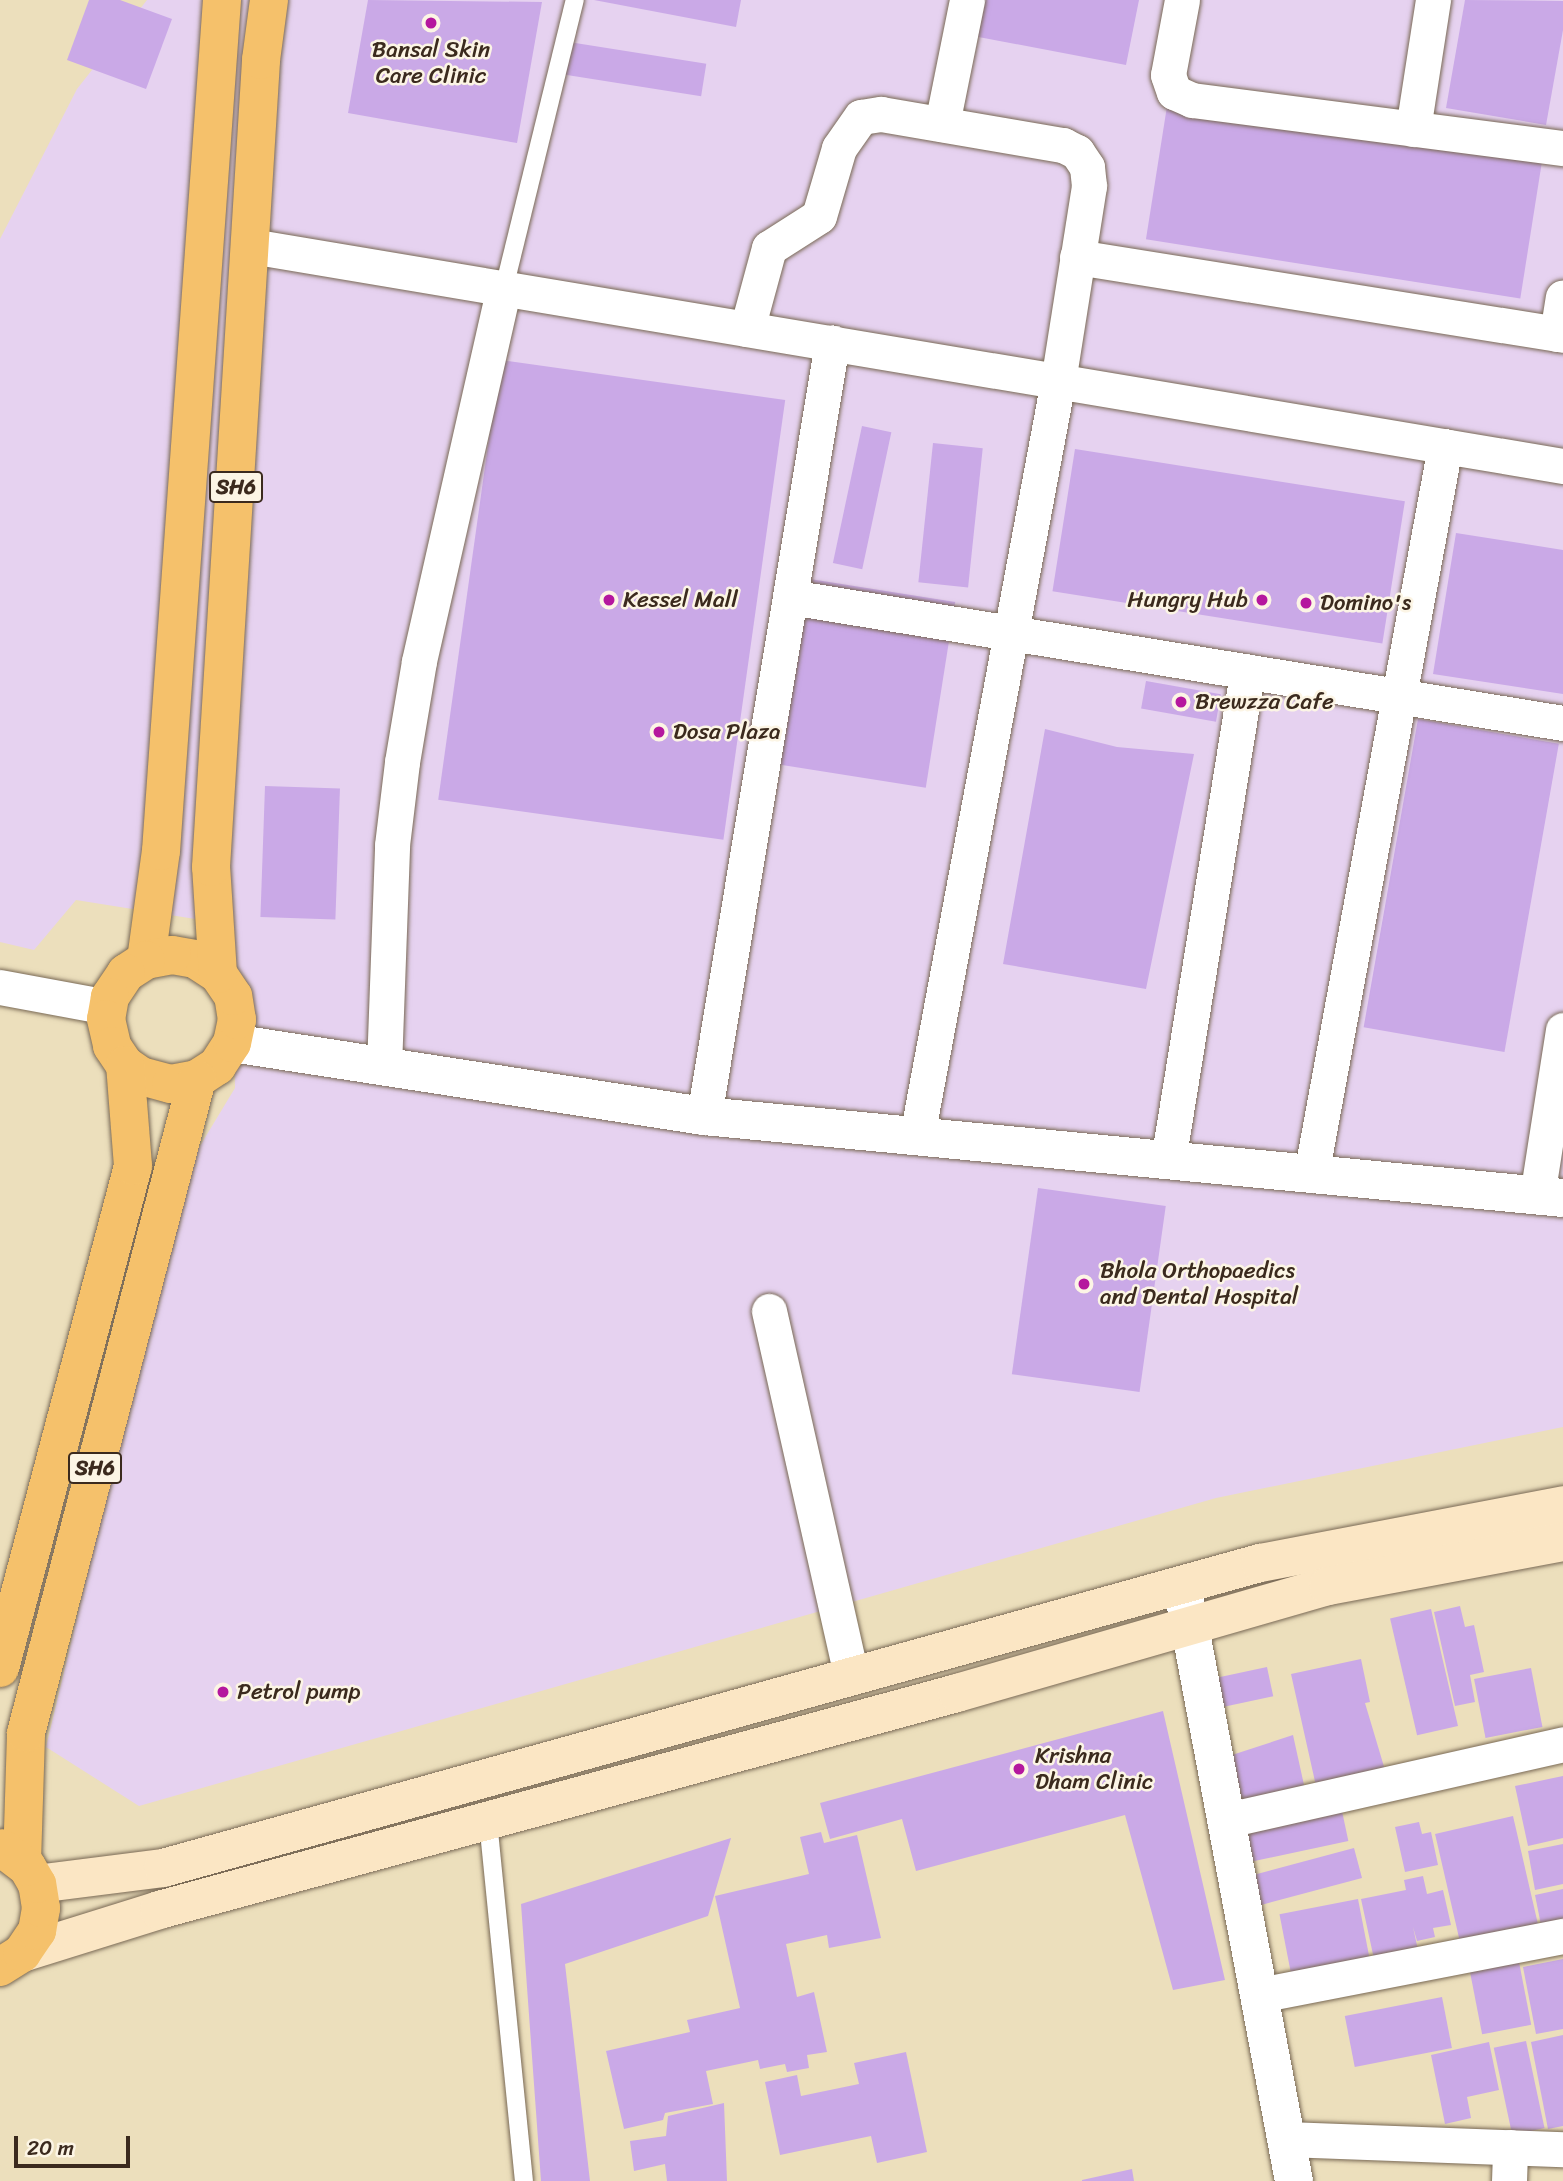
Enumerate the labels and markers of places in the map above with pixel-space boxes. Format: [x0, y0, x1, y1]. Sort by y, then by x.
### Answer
marker: Bansal Skin Care Clinic [421, 13, 441, 33]
place label: Bansal Skin Care Clinic [372, 36, 490, 90]
place label: Kessel Mall [623, 586, 738, 614]
place label: Hungry Hub [1127, 586, 1248, 614]
place label: Domino's [1320, 589, 1411, 617]
marker: Kessel Mall [601, 592, 617, 608]
marker: Hungry Hub [1254, 592, 1270, 608]
marker: Domino's [1298, 595, 1314, 611]
place label: Brewzza Cafe [1195, 688, 1334, 716]
marker: Brewzza Cafe [1173, 694, 1189, 710]
place label: Dosa Plaza [673, 718, 781, 746]
marker: Dosa Plaza [651, 724, 667, 740]
place label: Bhola Orthopaedics and Dental Hospital [1100, 1257, 1299, 1311]
marker: Bhola Orthopaedics and Dental Hospital [1074, 1274, 1094, 1294]
place label: Petrol pump [237, 1678, 361, 1706]
marker: Petrol pump [215, 1684, 231, 1700]
place label: Krishna Dham Clinic [1035, 1742, 1153, 1796]
marker: Krishna Dham Clinic [1009, 1759, 1029, 1779]

